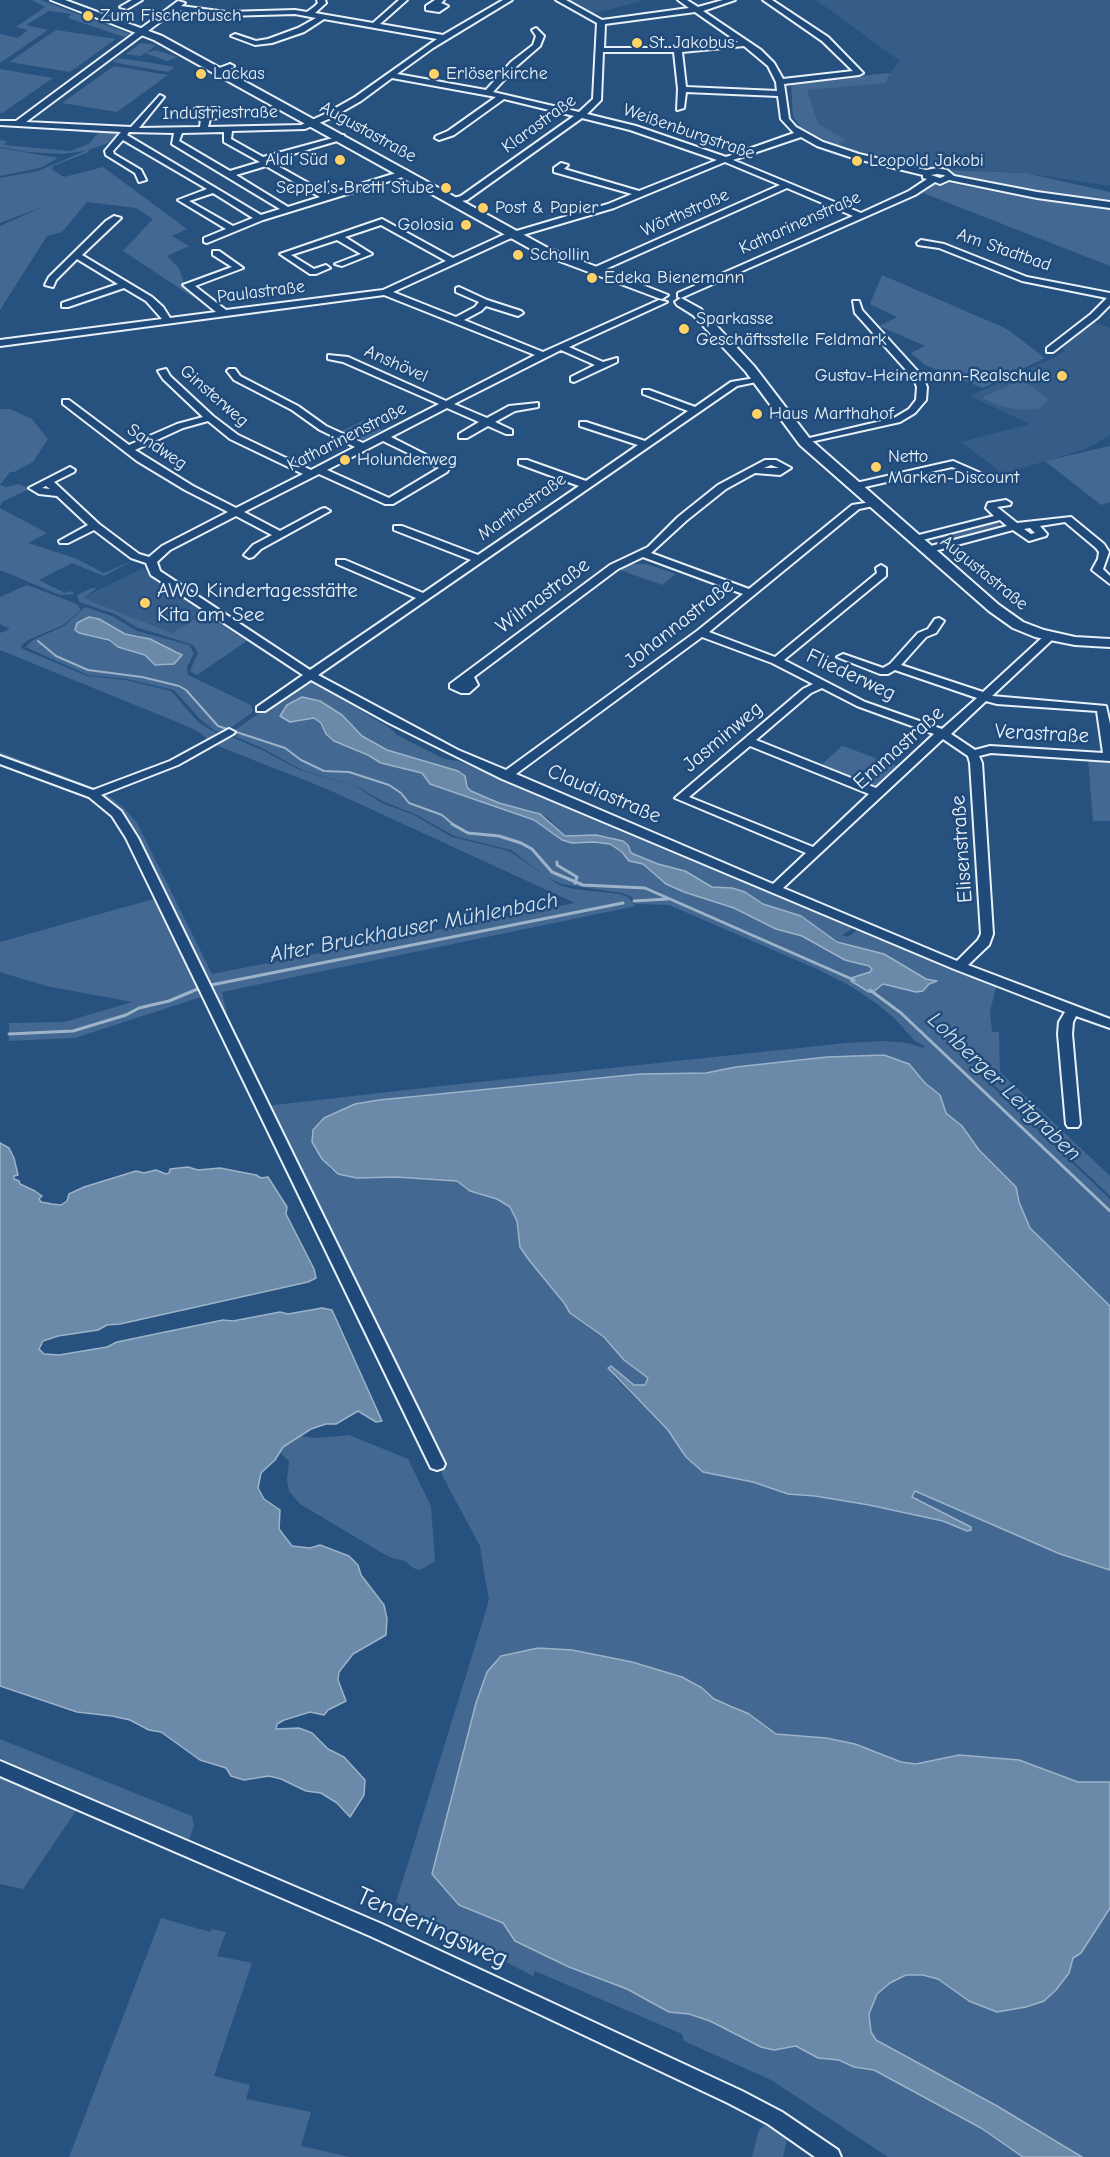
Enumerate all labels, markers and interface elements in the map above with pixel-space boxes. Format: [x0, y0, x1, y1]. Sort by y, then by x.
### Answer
place label: Zum Fischerbusch [100, 5, 242, 27]
marker: Zum Fischerbusch [81, 9, 95, 23]
place label: St. Jakobus [649, 32, 735, 54]
marker: St. Jakobus [630, 36, 644, 50]
place label: Lackas [213, 63, 265, 85]
place label: Erlöserkirche [446, 63, 548, 85]
marker: Lackas [194, 67, 208, 81]
marker: Erlöserkirche [427, 67, 441, 81]
street label: Klarastraße [498, 90, 580, 158]
street label: Augustastraße [316, 97, 420, 167]
street label: Weißenburgstraße [620, 99, 758, 165]
street label: Industriestraße [162, 101, 278, 125]
place label: Aldi Süd [265, 149, 328, 171]
place label: Leopold Jakobi [869, 150, 984, 172]
marker: Aldi Süd [333, 153, 347, 167]
marker: Leopold Jakobi [850, 154, 864, 168]
place label: Seppel’s Brettl Stube [276, 177, 434, 199]
marker: Seppel’s Brettl Stube [439, 181, 453, 195]
street label: Wörthstraße [638, 184, 732, 242]
street label: Katharinenstraße [736, 187, 864, 259]
place label: Post & Papier [495, 197, 598, 219]
marker: Post & Papier [476, 201, 490, 215]
place label: Golosia [397, 214, 454, 236]
marker: Golosia [459, 218, 473, 232]
street label: Am Stadtbad [954, 224, 1054, 276]
place label: Schollin [530, 244, 590, 266]
marker: Schollin [511, 248, 525, 262]
place label: Edeka Bienemann [604, 267, 744, 289]
marker: Edeka Bienemann [585, 271, 599, 285]
street label: Paulastraße [216, 276, 306, 308]
place label: Sparkasse Geschäftsstelle Feldmark [696, 308, 887, 350]
marker: Sparkasse Geschäftsstelle Feldmark [677, 322, 691, 336]
street label: Anshövel [361, 341, 431, 387]
street label: Ginsterweg [175, 360, 253, 432]
place label: Gustav-Heinemann-Realschule [815, 365, 1050, 387]
marker: Gustav-Heinemann-Realschule [1055, 369, 1069, 383]
street label: Katharinenstraße [284, 398, 410, 476]
place label: Haus Marthahof [769, 403, 894, 425]
marker: Haus Marthahof [750, 407, 764, 421]
street label: Sandweg [123, 419, 191, 475]
place label: Netto Marken-Discount [888, 446, 1019, 488]
place label: Holunderweg [357, 449, 457, 471]
marker: Holunderweg [338, 453, 352, 467]
marker: Netto Marken-Discount [869, 460, 883, 474]
street label: Marthastraße [474, 469, 570, 545]
street label: Augustastraße [936, 531, 1032, 615]
street label: Wilmastraße [491, 553, 595, 639]
street label: Johannastraße [619, 573, 739, 675]
place label: AWO Kindertagesstätte Kita am See [157, 578, 358, 628]
marker: AWO Kindertagesstätte Kita am See [138, 596, 152, 610]
street label: Fliederweg [802, 643, 900, 707]
street label: Jasminweg [678, 696, 768, 778]
street label: Emmastraße [848, 701, 950, 795]
street label: Verastraße [994, 719, 1090, 749]
street label: Claudiastraße [543, 759, 665, 829]
street label: Elisenstraße [946, 794, 978, 904]
water label: Alter Bruckhauser Mühlenbach [268, 887, 560, 969]
water label: Lohberger Leitgraben [922, 1007, 1086, 1167]
street label: Tenderingsweg [351, 1881, 513, 1975]

